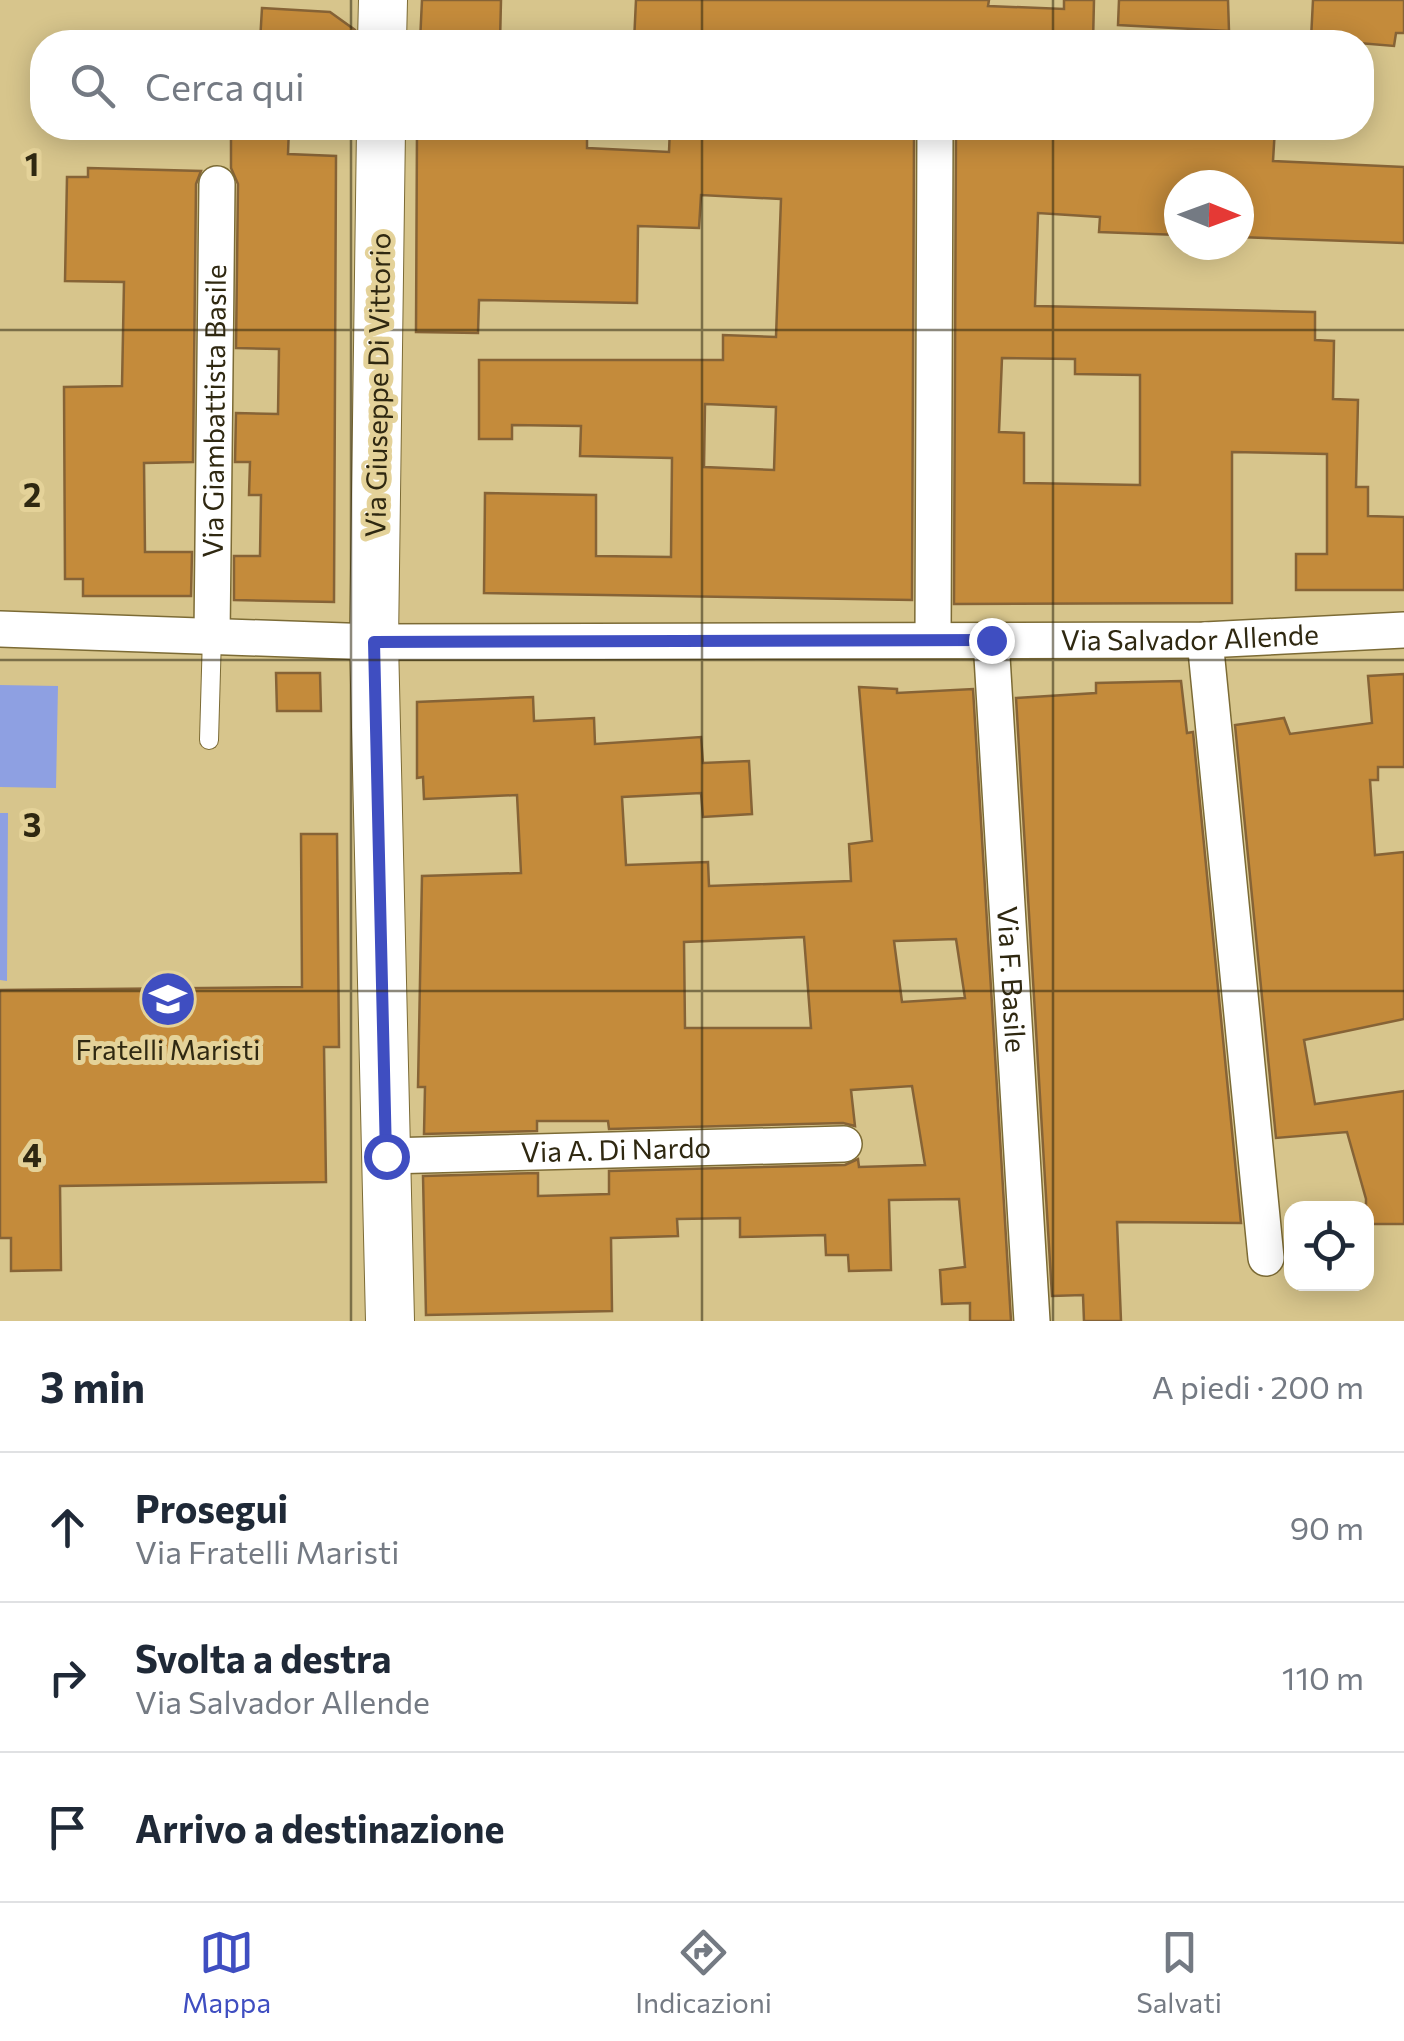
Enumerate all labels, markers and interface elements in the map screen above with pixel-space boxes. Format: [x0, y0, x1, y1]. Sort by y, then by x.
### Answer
search box [30, 30, 1374, 140]
icon: search [65, 58, 120, 113]
text: Cerca qui [145, 62, 305, 109]
text: 1 [25, 143, 39, 183]
north arrow [1164, 170, 1254, 260]
street label: Via Giuseppe Di Vittorio [357, 232, 397, 538]
street label: Via Giambattista Basile [195, 264, 232, 558]
text: 2 [23, 474, 41, 514]
street label: Via Salvador Allende [1061, 616, 1320, 656]
route end [969, 618, 1015, 664]
text: 3 [23, 804, 41, 844]
street label: Via F. Basile [991, 905, 1034, 1054]
school or university icon: Fratelli Maristi [138, 969, 198, 1029]
place label: Fratelli Maristi [76, 1032, 260, 1066]
street label: Via A. Di Nardo [520, 1129, 711, 1168]
text: 4 [22, 1134, 42, 1174]
route start [364, 1134, 410, 1180]
map controls [1284, 1201, 1374, 1291]
button: locate [1284, 1201, 1374, 1291]
text: 3 min [40, 1360, 145, 1412]
text: A piedi · 200 m [1152, 1366, 1364, 1406]
text: Prosegui [135, 1484, 288, 1531]
icon: ahead [40, 1500, 95, 1555]
text: 90 m [1290, 1507, 1364, 1547]
text: Via Fratelli Maristi [135, 1531, 399, 1571]
text: Svolta a destra [135, 1634, 391, 1681]
icon: right [40, 1650, 95, 1705]
text: 110 m [1282, 1657, 1364, 1697]
text: Via Salvador Allende [135, 1681, 430, 1721]
icon: arrive [40, 1800, 95, 1855]
text: Arrivo a destinazione [135, 1804, 505, 1851]
tab: Mappa [182, 1925, 271, 2019]
tab: Indicazioni [635, 1925, 772, 2019]
tab: Salvati [1136, 1925, 1222, 2019]

